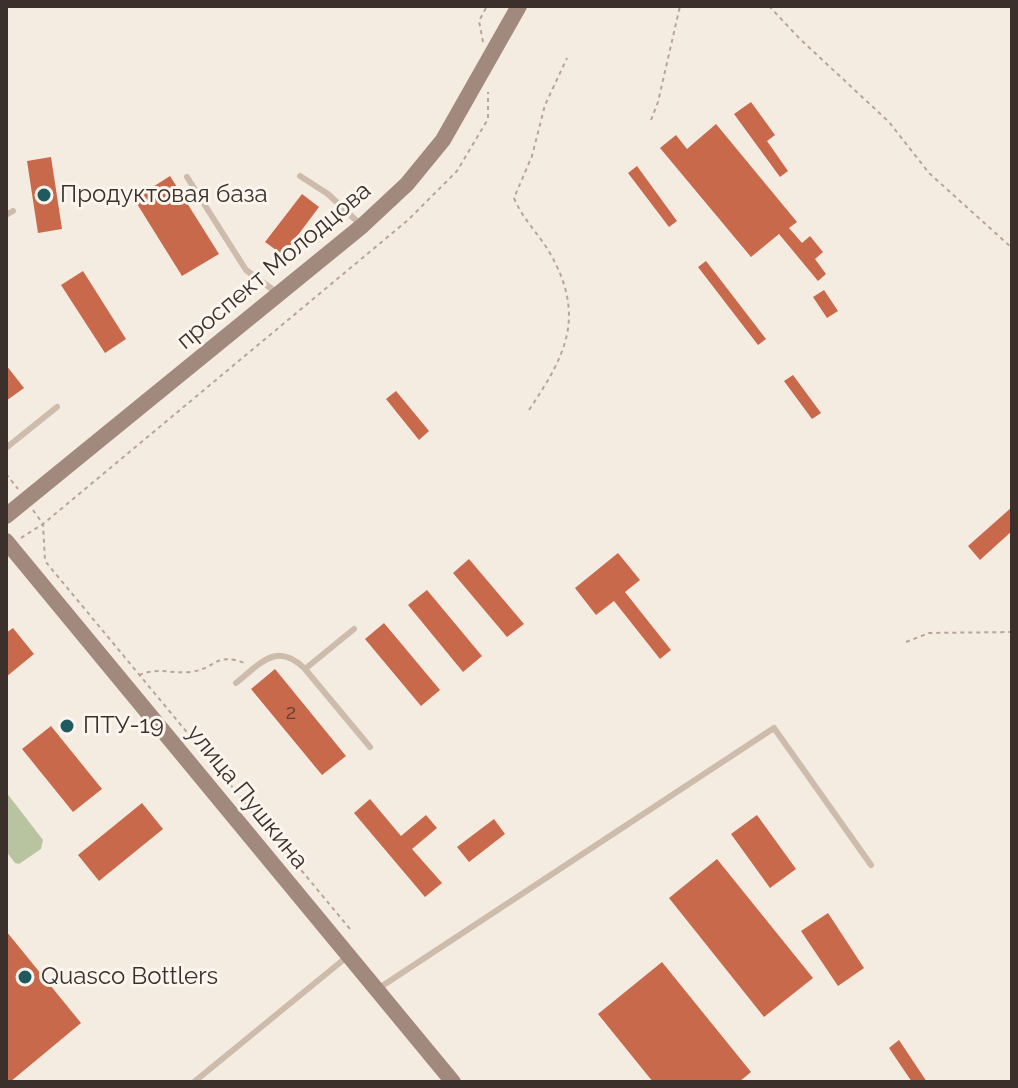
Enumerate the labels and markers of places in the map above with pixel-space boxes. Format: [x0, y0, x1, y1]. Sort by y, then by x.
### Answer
place label: Продуктовая база [60, 181, 268, 209]
marker: Продуктовая база [35, 186, 53, 204]
place label: ПТУ-19 [83, 712, 164, 740]
marker: ПТУ-19 [58, 717, 76, 735]
place label: Quasco Bottlers [41, 963, 218, 991]
marker: Quasco Bottlers [16, 968, 34, 986]

